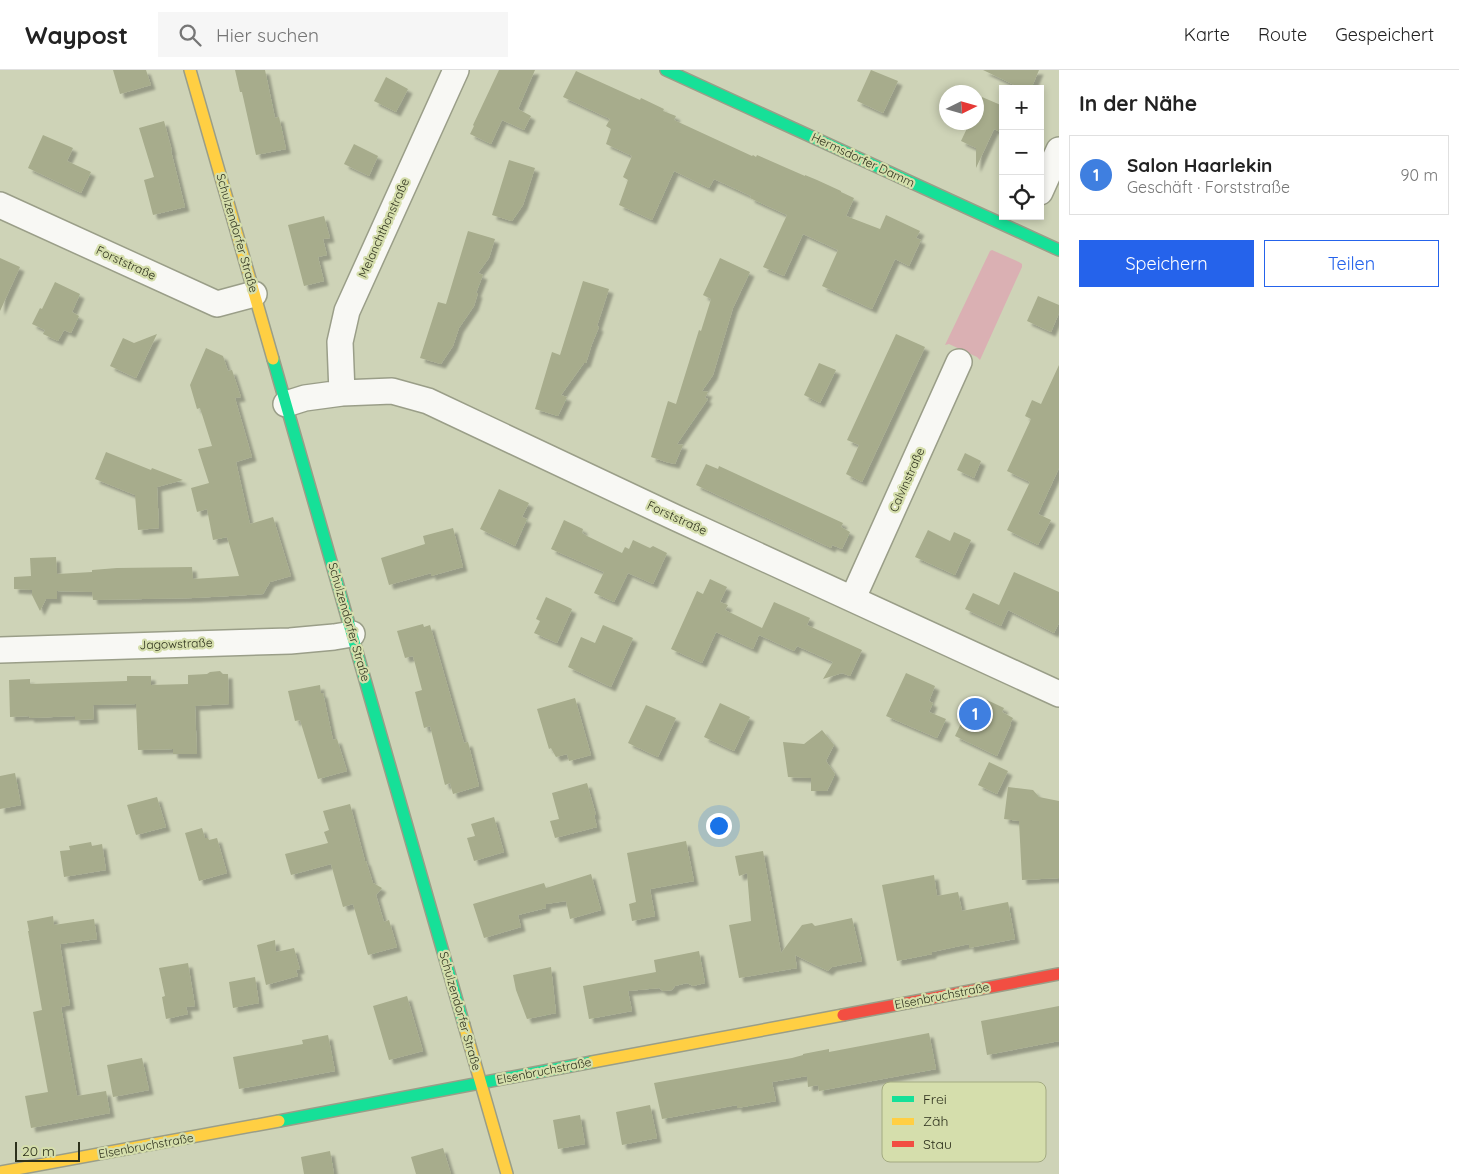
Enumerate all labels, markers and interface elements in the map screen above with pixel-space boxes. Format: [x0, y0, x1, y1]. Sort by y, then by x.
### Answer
search box [158, 12, 508, 57]
text: Waypost [25, 20, 128, 50]
icon: search [176, 21, 204, 49]
text: Hier suchen [216, 23, 319, 47]
text: Karte [1184, 23, 1230, 46]
text: Route [1258, 23, 1307, 46]
text: Gespeichert [1335, 23, 1434, 46]
north arrow [939, 85, 984, 130]
map controls [999, 85, 1044, 220]
button: + [999, 85, 1044, 130]
text: In der Nähe [1079, 90, 1197, 116]
street label: Hermsdorfer Damm [809, 129, 917, 190]
button: − [999, 130, 1044, 175]
text: Salon Haarlekin [1127, 153, 1272, 177]
text: 1 [1093, 165, 1099, 185]
text: 90 m [1401, 165, 1438, 185]
street label: Schulzendorfer Straße [213, 172, 262, 294]
button: locate [999, 175, 1044, 220]
street label: Melanchthonstraße [355, 176, 412, 280]
text: Geschäft · Forststraße [1127, 177, 1290, 197]
button: Speichern [1079, 240, 1254, 287]
button: Teilen [1264, 240, 1439, 287]
street label: Forststraße [94, 242, 159, 283]
street label: Calvinstraße [886, 445, 927, 514]
street label: Forststraße [645, 497, 710, 538]
street label: Schulzendorfer Straße [325, 561, 374, 683]
street label: Jagowstraße [139, 635, 213, 652]
pin: 1 [959, 695, 991, 733]
your location [706, 813, 732, 839]
street label: Schulzendorfer Straße [436, 950, 485, 1072]
street label: Elsenbruchstraße [893, 979, 991, 1012]
street label: Elsenbruchstraße [495, 1054, 593, 1087]
legend [882, 1082, 1046, 1162]
text: Frei [923, 1090, 947, 1108]
text: Zäh [923, 1112, 948, 1130]
street label: Elsenbruchstraße [97, 1130, 195, 1161]
text: Stau [923, 1135, 952, 1153]
scale bar [15, 1139, 80, 1162]
text: 20 m [22, 1142, 55, 1160]

